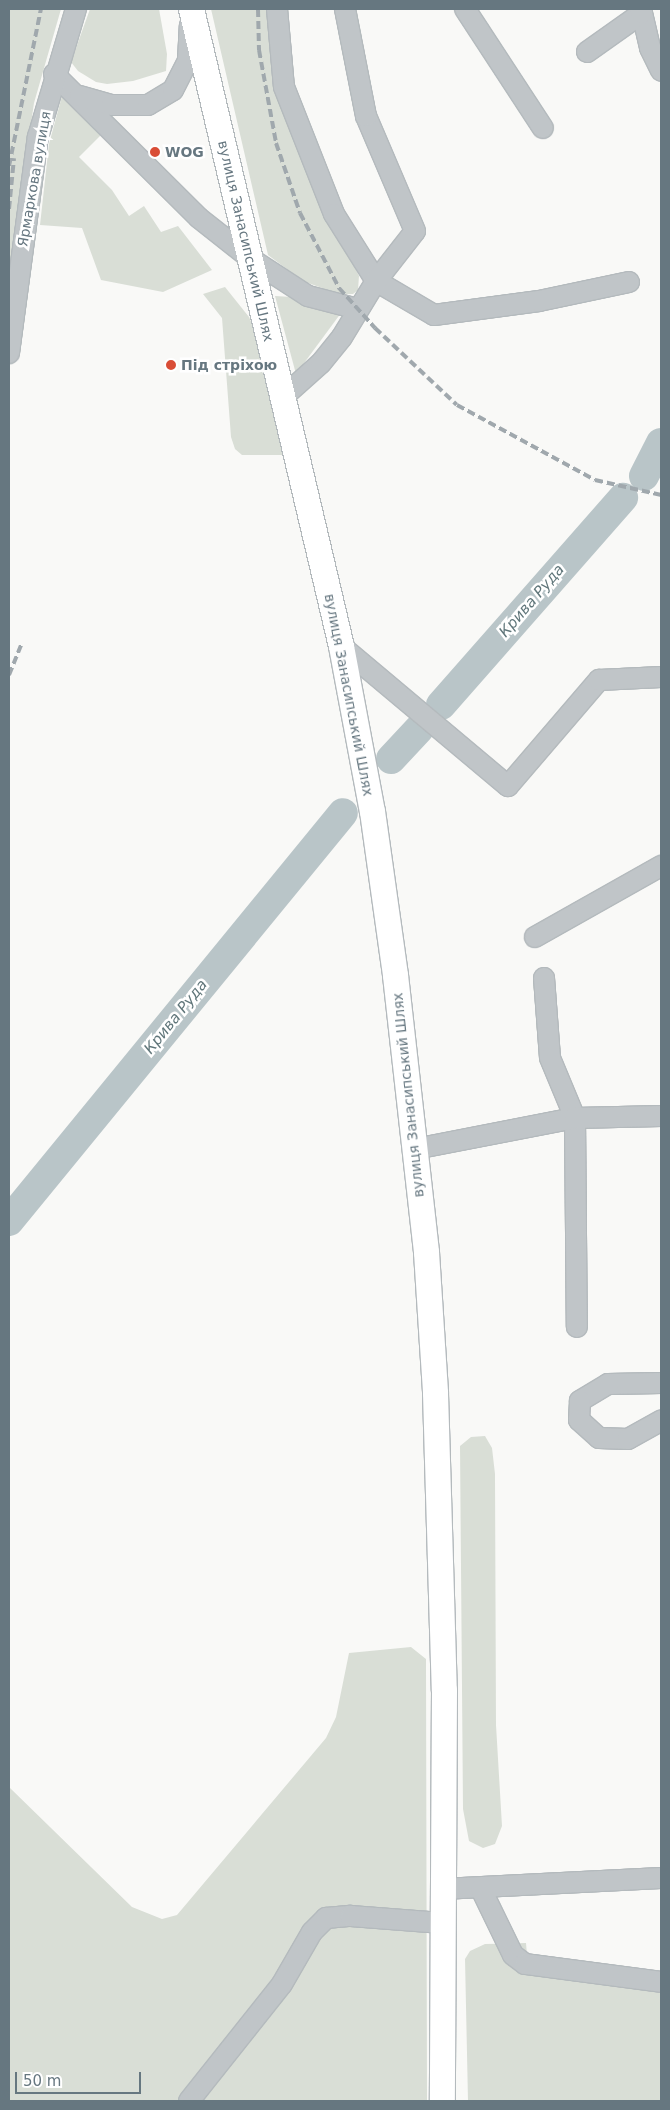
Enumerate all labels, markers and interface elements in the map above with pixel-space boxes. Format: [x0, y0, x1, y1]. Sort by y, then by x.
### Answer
street label: Ярмаркова вулиця [14, 110, 54, 248]
street label: вулиця Занасипський Шлях [215, 139, 277, 343]
place label: WOG [165, 144, 204, 160]
marker: WOG [149, 146, 161, 158]
place label: Під стріхою [181, 357, 277, 373]
marker: Під стріхою [165, 359, 177, 371]
water label: Крива Руда [496, 561, 568, 641]
street label: вулиця Занасипський Шлях [321, 592, 377, 798]
water label: Крива Руда [141, 976, 211, 1058]
street label: вулиця Занасипський Шлях [389, 992, 427, 1198]
scale bar [18, 2062, 144, 2094]
text: 50 m [23, 2072, 61, 2090]

